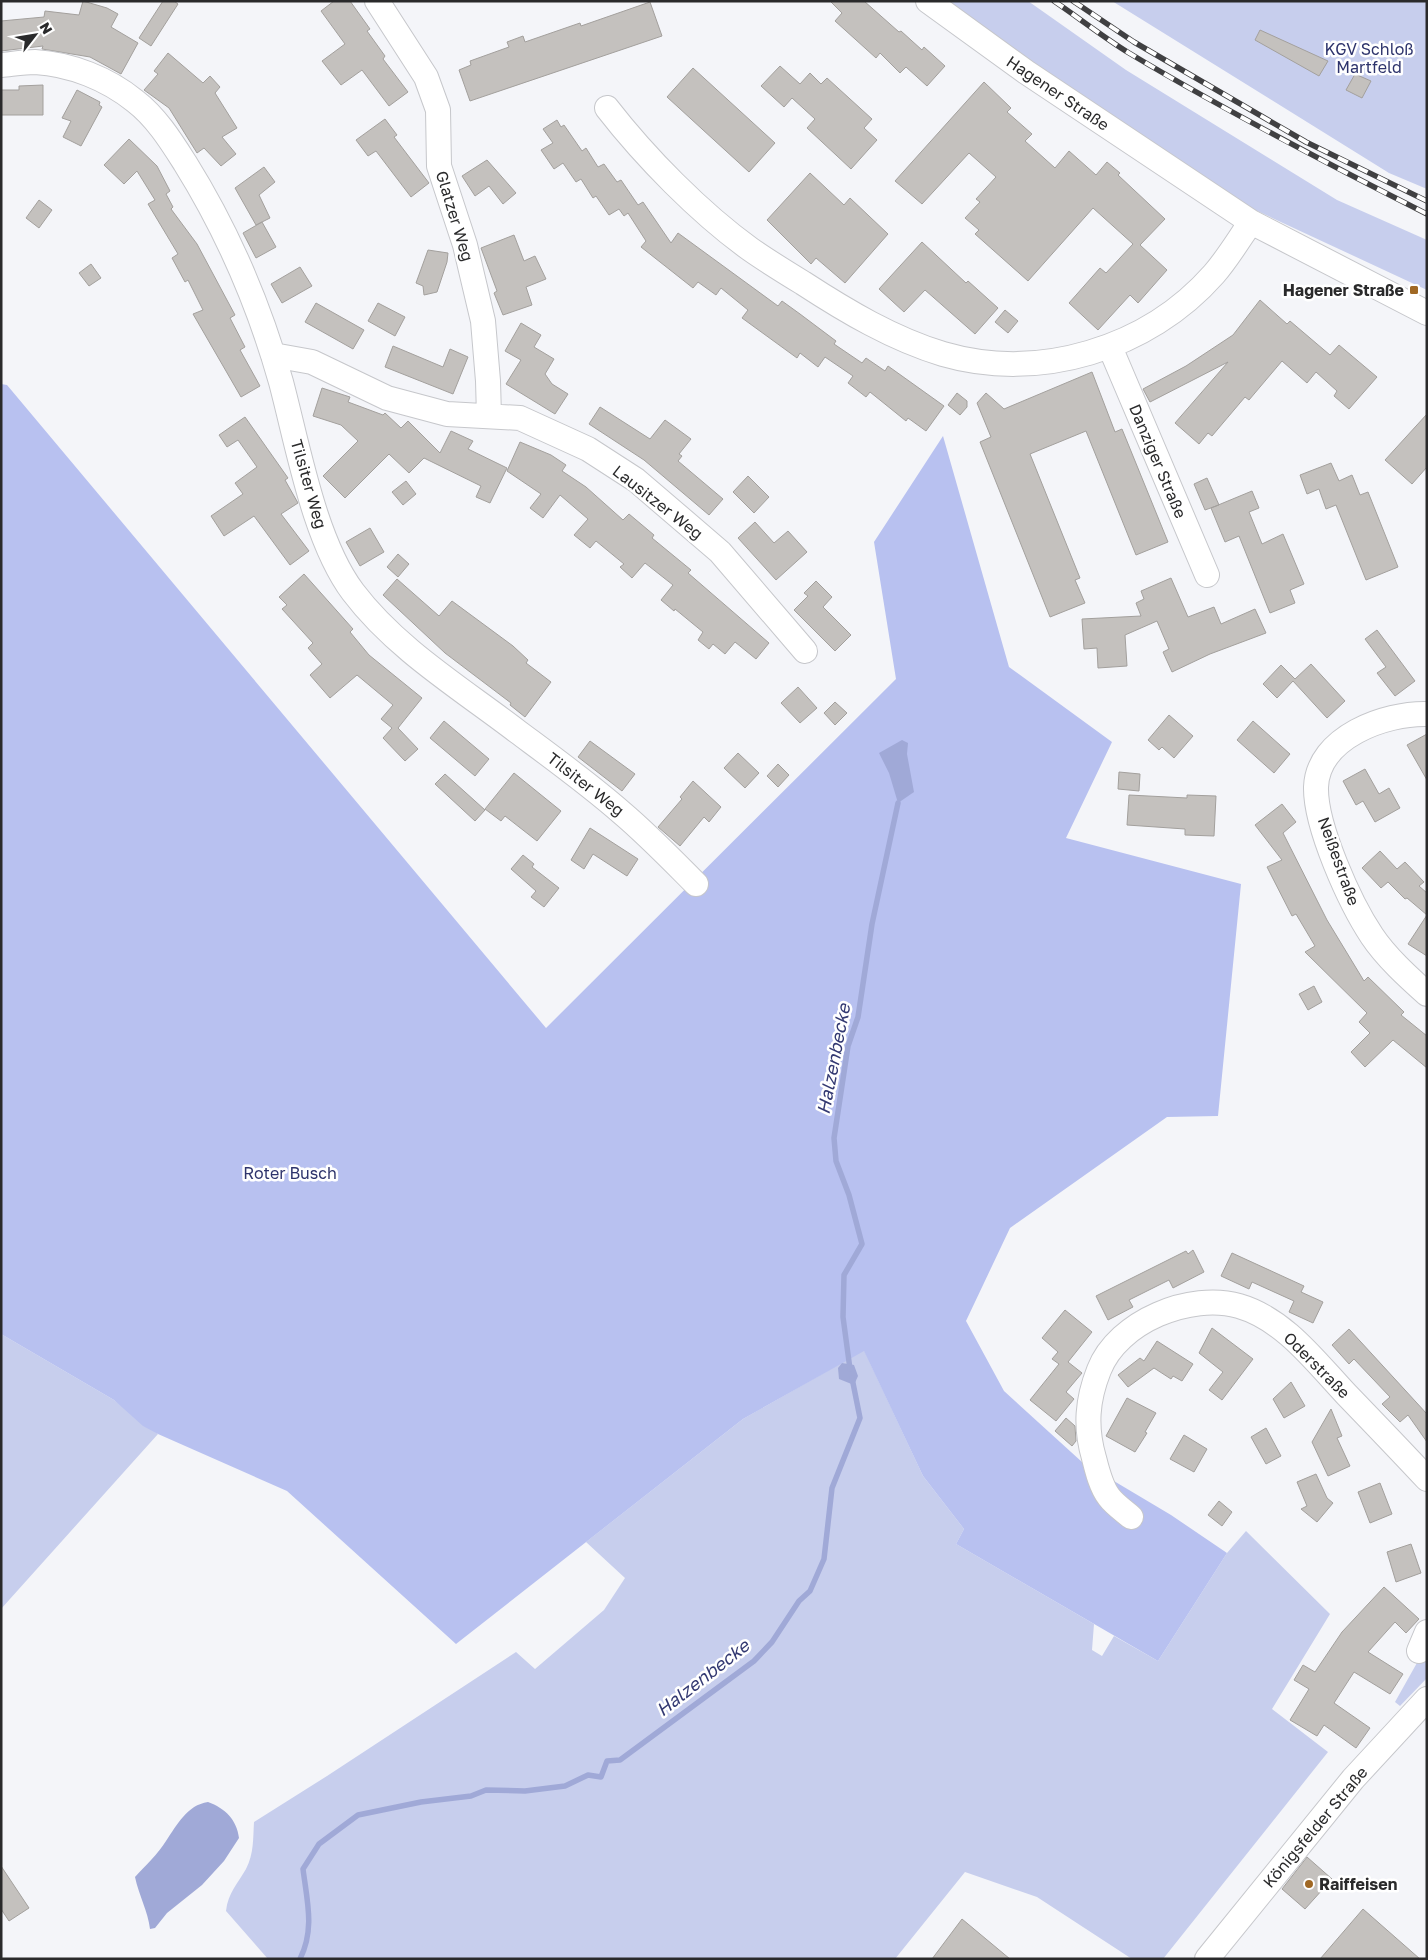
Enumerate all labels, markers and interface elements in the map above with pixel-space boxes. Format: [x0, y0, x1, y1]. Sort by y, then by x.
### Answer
north arrow [10, 10, 60, 60]
text: N [37, 19, 57, 37]
park label: KGV Schloß Martfeld [1324, 39, 1414, 77]
street label: Hagener Straße [1003, 51, 1113, 135]
street label: Glatzer Weg [432, 168, 478, 264]
place label: Hagener Straße [1283, 280, 1404, 300]
marker: Hagener Straße [1408, 284, 1420, 296]
street label: Danziger Straße [1125, 401, 1191, 521]
street label: Tilsiter Weg [287, 437, 331, 531]
street label: Lausitzer Weg [609, 461, 707, 543]
street label: Tilsiter Weg [544, 748, 628, 820]
street label: Neißestraße [1314, 814, 1364, 908]
water label: Halzenbecke [812, 1000, 855, 1116]
park label: Roter Busch [243, 1163, 337, 1183]
street label: Oderstraße [1280, 1328, 1354, 1402]
water label: Halzenbecke [651, 1633, 755, 1720]
street label: Königsfelder Straße [1258, 1762, 1372, 1892]
place label: Raiffeisen [1319, 1874, 1397, 1894]
marker: Raiffeisen [1303, 1878, 1315, 1890]

